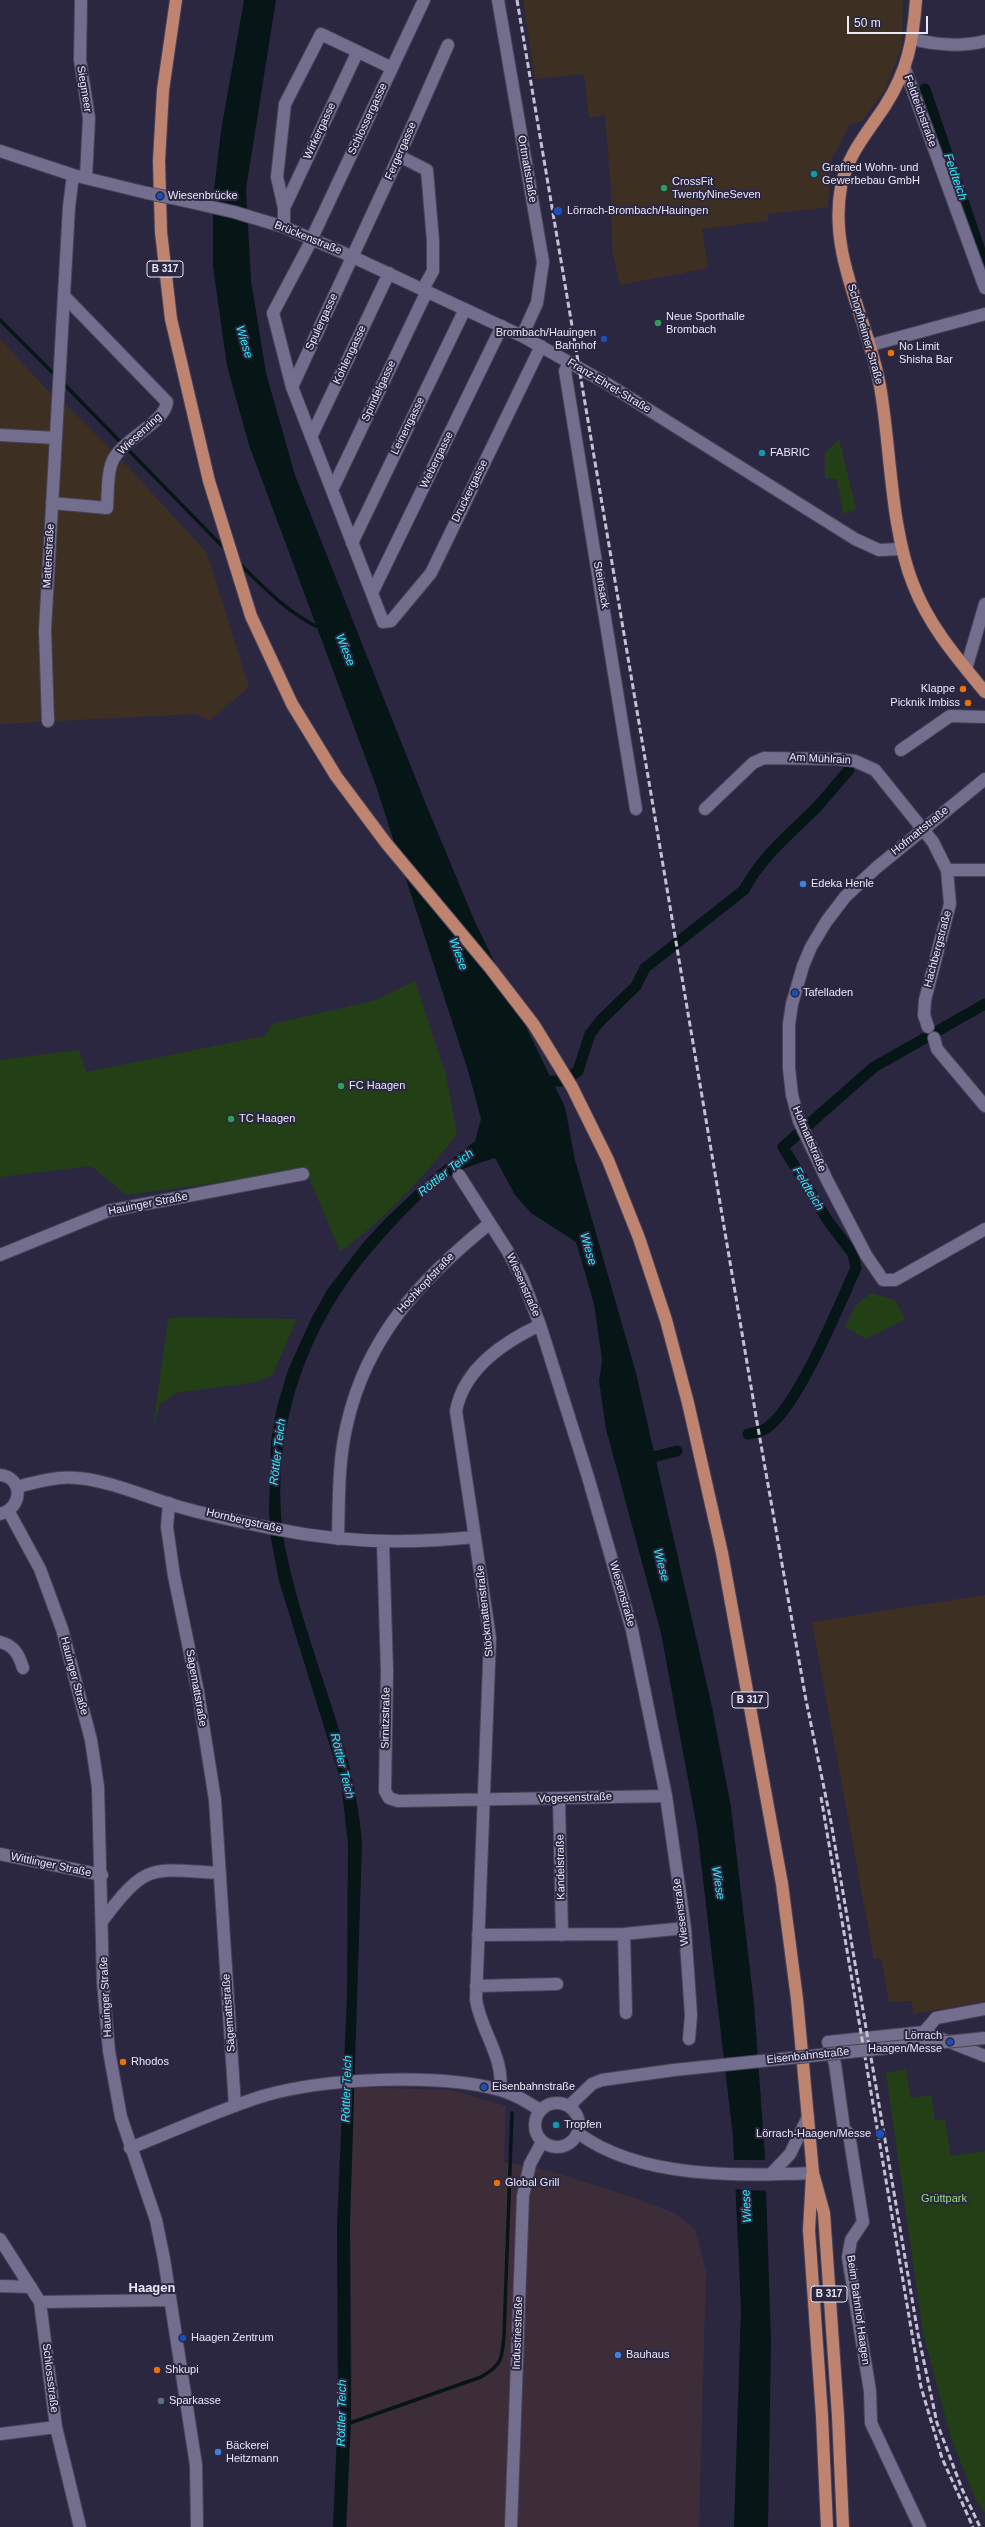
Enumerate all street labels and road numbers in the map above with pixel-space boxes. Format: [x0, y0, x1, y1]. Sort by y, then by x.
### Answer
street label: Siegmeer [74, 65, 94, 113]
street label: Feldteichstraße [901, 73, 939, 149]
street label: Schlossergasse [346, 81, 390, 157]
street label: Wirkergasse [301, 101, 339, 161]
street label: Fergergasse [382, 120, 420, 182]
street label: Ortmattstraße [515, 134, 539, 204]
street label: Brückenstraße [272, 218, 344, 258]
road number: B 317 [147, 261, 183, 277]
street label: Schopfheimer Straße [844, 282, 886, 386]
street label: Spulergasse [303, 292, 341, 352]
street label: Kohlengasse [331, 323, 369, 387]
street label: Franz-Ehret-Straße [565, 356, 653, 416]
street label: Spindelgasse [359, 358, 399, 424]
street label: Leinengasse [388, 395, 428, 457]
street label: Wiesenring [115, 410, 165, 458]
street label: Webergasse [418, 429, 456, 491]
street label: Druckergasse [449, 458, 491, 524]
street label: Mattenstraße [41, 523, 57, 589]
street label: Steinsack [590, 560, 612, 610]
street label: Am Mühlrain [789, 751, 851, 767]
street label: Hofmattstraße [889, 804, 951, 858]
street label: Hachbergstraße [921, 909, 955, 989]
street label: Hofmattstraße [789, 1104, 829, 1174]
street label: Hauinger Straße [107, 1190, 189, 1218]
street label: Hochkopfstraße [395, 1250, 457, 1316]
street label: Wiesenstraße [503, 1251, 543, 1319]
street label: Hornbergstraße [205, 1506, 283, 1536]
street label: Wiesenstraße [606, 1560, 638, 1628]
street label: Stöckmattenstraße [474, 1564, 496, 1658]
street label: Hauinger Straße [57, 1635, 91, 1717]
street label: Sägemattstraße [183, 1648, 209, 1728]
street label: Sirnitzstraße [379, 1687, 393, 1749]
road number: B 317 [732, 1692, 768, 1708]
street label: Vogesenstraße [538, 1790, 612, 1806]
street label: Kandelstraße [554, 1834, 568, 1900]
street label: Wittlinger Straße [10, 1850, 92, 1880]
street label: Wiesenstraße [670, 1878, 692, 1946]
street label: Hauinger Straße [97, 1956, 115, 2038]
street label: Sägemattstraße [220, 1974, 238, 2052]
street label: Eisenbahnstraße [766, 2045, 850, 2067]
street label: Beim Bahnhof Haagen [844, 2254, 872, 2366]
road number: B 317 [811, 2286, 847, 2302]
street label: Industriestraße [510, 2296, 526, 2370]
street label: Schlossstraße [39, 2343, 61, 2413]

